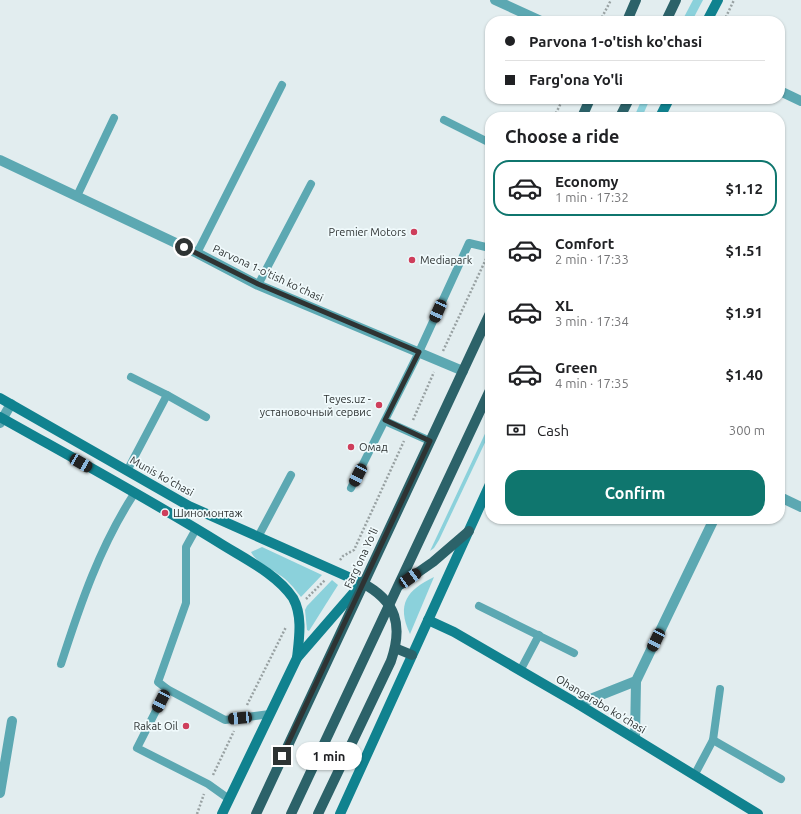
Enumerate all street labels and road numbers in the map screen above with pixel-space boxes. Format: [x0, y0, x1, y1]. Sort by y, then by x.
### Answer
street label: Parvona 1-o'tish ko'chasi [211, 242, 325, 304]
street label: Munis ko'chasi [128, 454, 196, 498]
street label: Farg'ona Yo'li [342, 526, 380, 590]
street label: Ohangarabo ko'chasi [554, 672, 648, 736]

